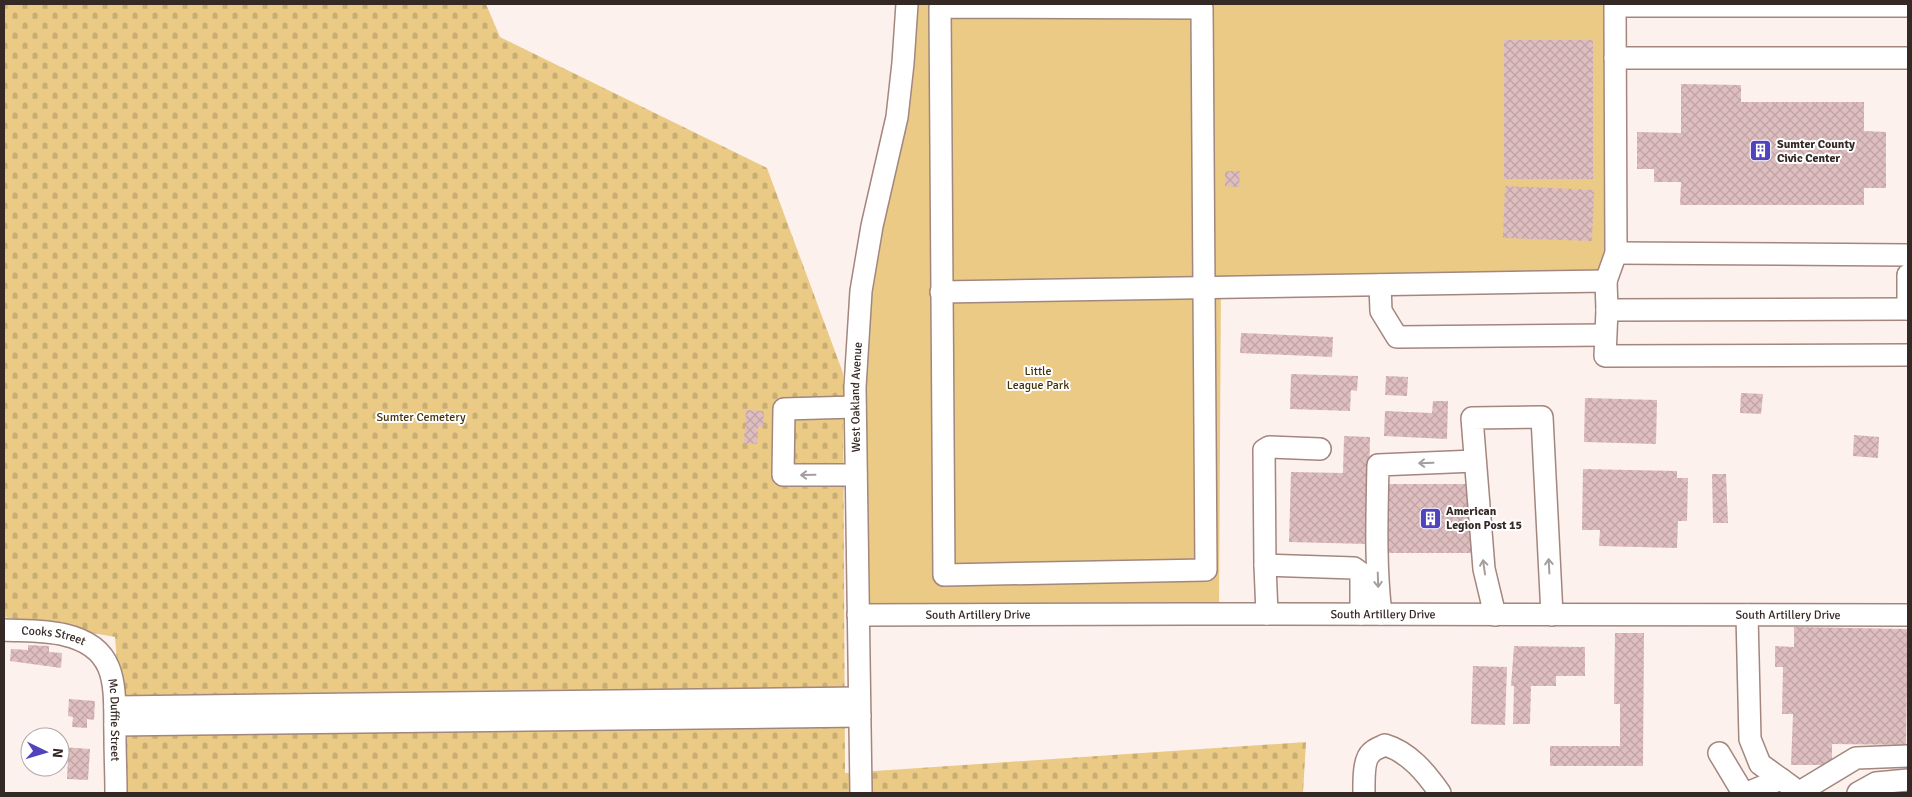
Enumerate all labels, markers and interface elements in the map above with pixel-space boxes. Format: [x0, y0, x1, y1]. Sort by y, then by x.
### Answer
place label: Sumter County Civic Center [1777, 137, 1855, 166]
building icon: Sumter County Civic Center [1749, 139, 1773, 163]
street label: West Oakland Avenue [847, 342, 865, 452]
park label: Little League Park [1007, 364, 1069, 393]
park label: Sumter Cemetery [376, 410, 466, 425]
one-way arrow [1418, 458, 1434, 468]
one-way arrow [800, 470, 816, 480]
place label: American Legion Post 15 [1446, 504, 1522, 533]
building icon: American Legion Post 15 [1418, 506, 1442, 530]
one-way arrow [1545, 558, 1554, 574]
one-way arrow [1479, 559, 1489, 575]
one-way arrow [1373, 571, 1383, 587]
street label: South Artillery Drive [925, 607, 1031, 622]
street label: South Artillery Drive [1330, 607, 1436, 622]
street label: South Artillery Drive [1735, 607, 1841, 622]
street label: Cooks Street [21, 623, 88, 649]
street label: Mc Duffie Street [105, 677, 123, 761]
north arrow [20, 727, 70, 777]
text: N [49, 747, 66, 759]

